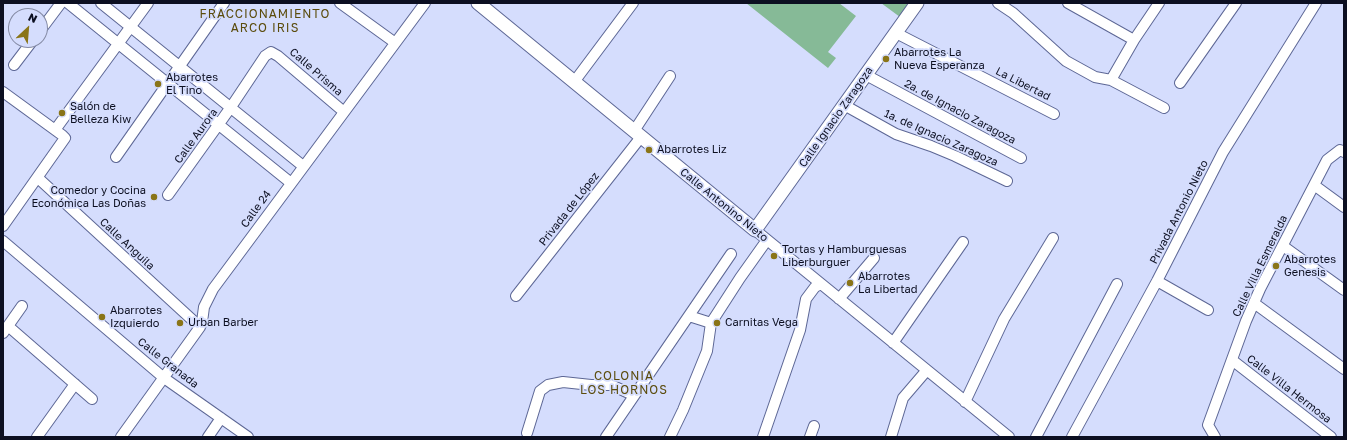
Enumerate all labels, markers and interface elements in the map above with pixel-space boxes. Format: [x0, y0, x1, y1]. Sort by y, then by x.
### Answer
district label: FRACCIONAMIENTO ARCO IRIS [200, 7, 330, 35]
north arrow [8, 8, 48, 48]
text: N [26, 10, 40, 25]
street label: Calle Prisma [287, 45, 345, 99]
place label: Abarrotes La Nueva Esperanza [894, 46, 985, 72]
marker: Abarrotes La Nueva Esperanza [881, 54, 891, 64]
street label: Calle Ignacio Zaragoza [796, 64, 876, 170]
street label: La Libertad [993, 65, 1053, 103]
place label: Abarrotes El Tino [166, 71, 218, 97]
street label: 2a. de Ignacio Zaragoza [902, 77, 1018, 147]
marker: Abarrotes El Tino [153, 79, 163, 89]
place label: Salón de Belleza Kiw [70, 100, 131, 126]
street label: Calle Aurora [172, 106, 220, 166]
street label: 1a. de Ignacio Zaragoza [882, 107, 1000, 169]
marker: Salón de Belleza Kiw [57, 108, 67, 118]
place label: Abarrotes Liz [657, 143, 727, 157]
marker: Abarrotes Liz [644, 145, 654, 155]
street label: Privada Antonio Nieto [1147, 158, 1211, 266]
street label: Calle Antonino Nieto [677, 165, 771, 245]
street label: Privada de López [536, 170, 602, 248]
place label: Comedor y Cocina Económica Las Doñas [32, 184, 146, 210]
street label: Calle 24 [238, 188, 274, 230]
marker: Comedor y Cocina Económica Las Doñas [149, 192, 159, 202]
street label: Calle Villa Esmeralda [1230, 213, 1290, 319]
street label: Calle Anguila [97, 215, 157, 273]
place label: Tortas y Hamburguesas Liberburguer [782, 243, 907, 269]
marker: Tortas y Hamburguesas Liberburguer [769, 251, 779, 261]
place label: Abarrotes Genesis [1284, 253, 1336, 279]
marker: Abarrotes Genesis [1271, 261, 1281, 271]
place label: Abarrotes La Libertad [858, 270, 918, 296]
marker: Abarrotes La Libertad [845, 278, 855, 288]
place label: Abarrotes Izquierdo [110, 304, 162, 330]
marker: Abarrotes Izquierdo [97, 312, 107, 322]
place label: Urban Barber [188, 316, 258, 330]
place label: Carnitas Vega [725, 316, 798, 330]
marker: Urban Barber [175, 318, 185, 328]
marker: Carnitas Vega [712, 318, 722, 328]
street label: Calle Granada [135, 335, 201, 391]
street label: Calle Villa Hermosa [1244, 352, 1334, 426]
district label: COLONIA LOS HORNOS [580, 369, 668, 397]

